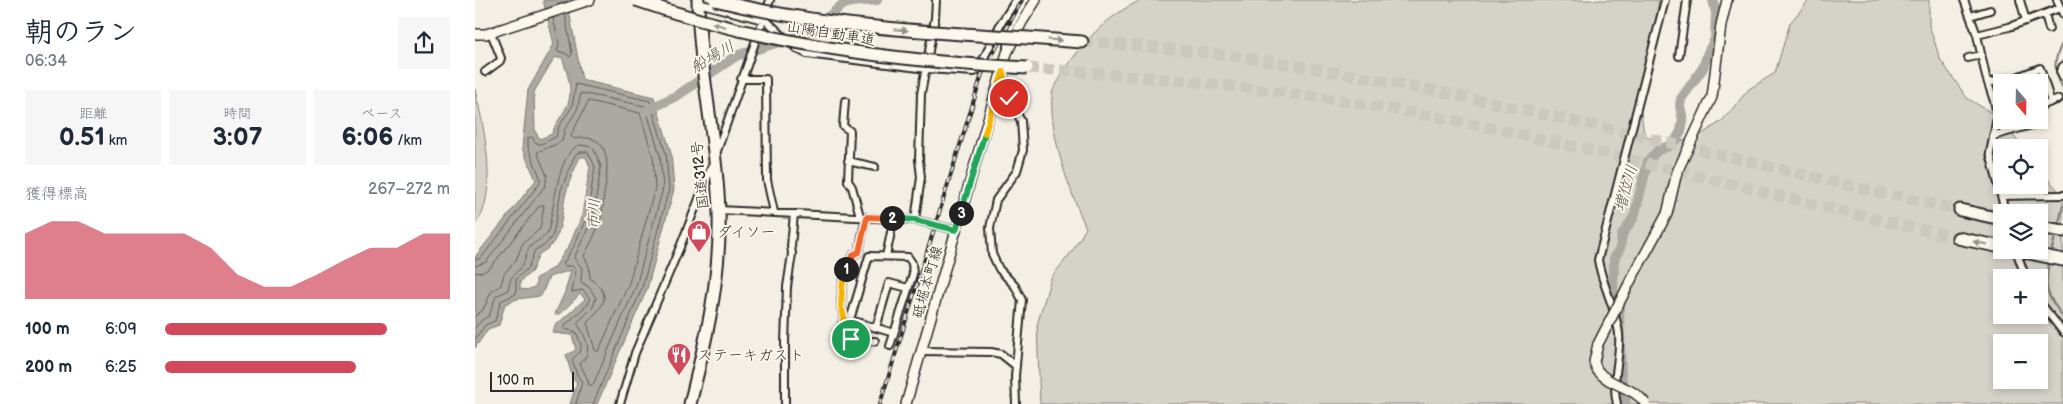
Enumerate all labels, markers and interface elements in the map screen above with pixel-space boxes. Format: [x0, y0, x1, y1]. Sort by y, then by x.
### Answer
text: 朝のラン [25, 16, 137, 49]
button: share [398, 17, 450, 69]
street label: 山陽自動車道 [785, 17, 877, 50]
one-way arrow [711, 21, 726, 29]
one-way arrow [894, 27, 910, 35]
one-way arrow [1047, 36, 1063, 44]
water label: 船場川 [687, 37, 738, 78]
text: 06:34 [25, 52, 67, 71]
north arrow [1993, 74, 2047, 129]
map controls [1993, 74, 2048, 389]
pin [988, 77, 1030, 119]
icon: check [995, 84, 1023, 112]
text: 距離 [79, 105, 107, 122]
text: 時間 [223, 105, 251, 122]
text: ペース [361, 105, 402, 122]
text: 0.51 [59, 122, 105, 153]
text: 3:07 [213, 122, 262, 153]
text: 6:06 [342, 122, 393, 153]
text: km [105, 132, 127, 149]
text: /km [393, 132, 422, 149]
button: locate [1993, 139, 2048, 194]
street label: 国道312号 [687, 140, 714, 210]
water label: 増位川 [1611, 163, 1642, 214]
text: 267–272 m [368, 180, 450, 199]
text: 獲得標高 [25, 185, 89, 204]
water label: 市川 [584, 198, 605, 230]
pin: 3 [949, 200, 973, 226]
button: layers [1993, 204, 2048, 259]
text: 3 [957, 205, 966, 222]
pin: 2 [879, 206, 905, 230]
text: 2 [888, 210, 897, 227]
shop icon: ダイソー [686, 219, 712, 253]
place label: ダイソー [717, 223, 776, 242]
one-way arrow [1971, 238, 1987, 246]
street label: 砥堀本町線 [908, 243, 947, 321]
pin: 1 [833, 256, 859, 282]
text: 1 [844, 261, 849, 278]
button: + [1993, 269, 2048, 324]
pin [830, 318, 872, 360]
text: 100 m [25, 320, 70, 339]
text: 6:09 [105, 320, 137, 339]
icon: arrive [837, 325, 865, 353]
button: − [1993, 334, 2048, 389]
restaurant icon: ステーキガスト [666, 342, 692, 376]
place label: ステーキガスト [697, 346, 804, 365]
text: 200 m [25, 358, 72, 377]
text: 6:25 [105, 358, 137, 377]
scale bar [490, 369, 574, 392]
text: 100 m [497, 372, 534, 389]

